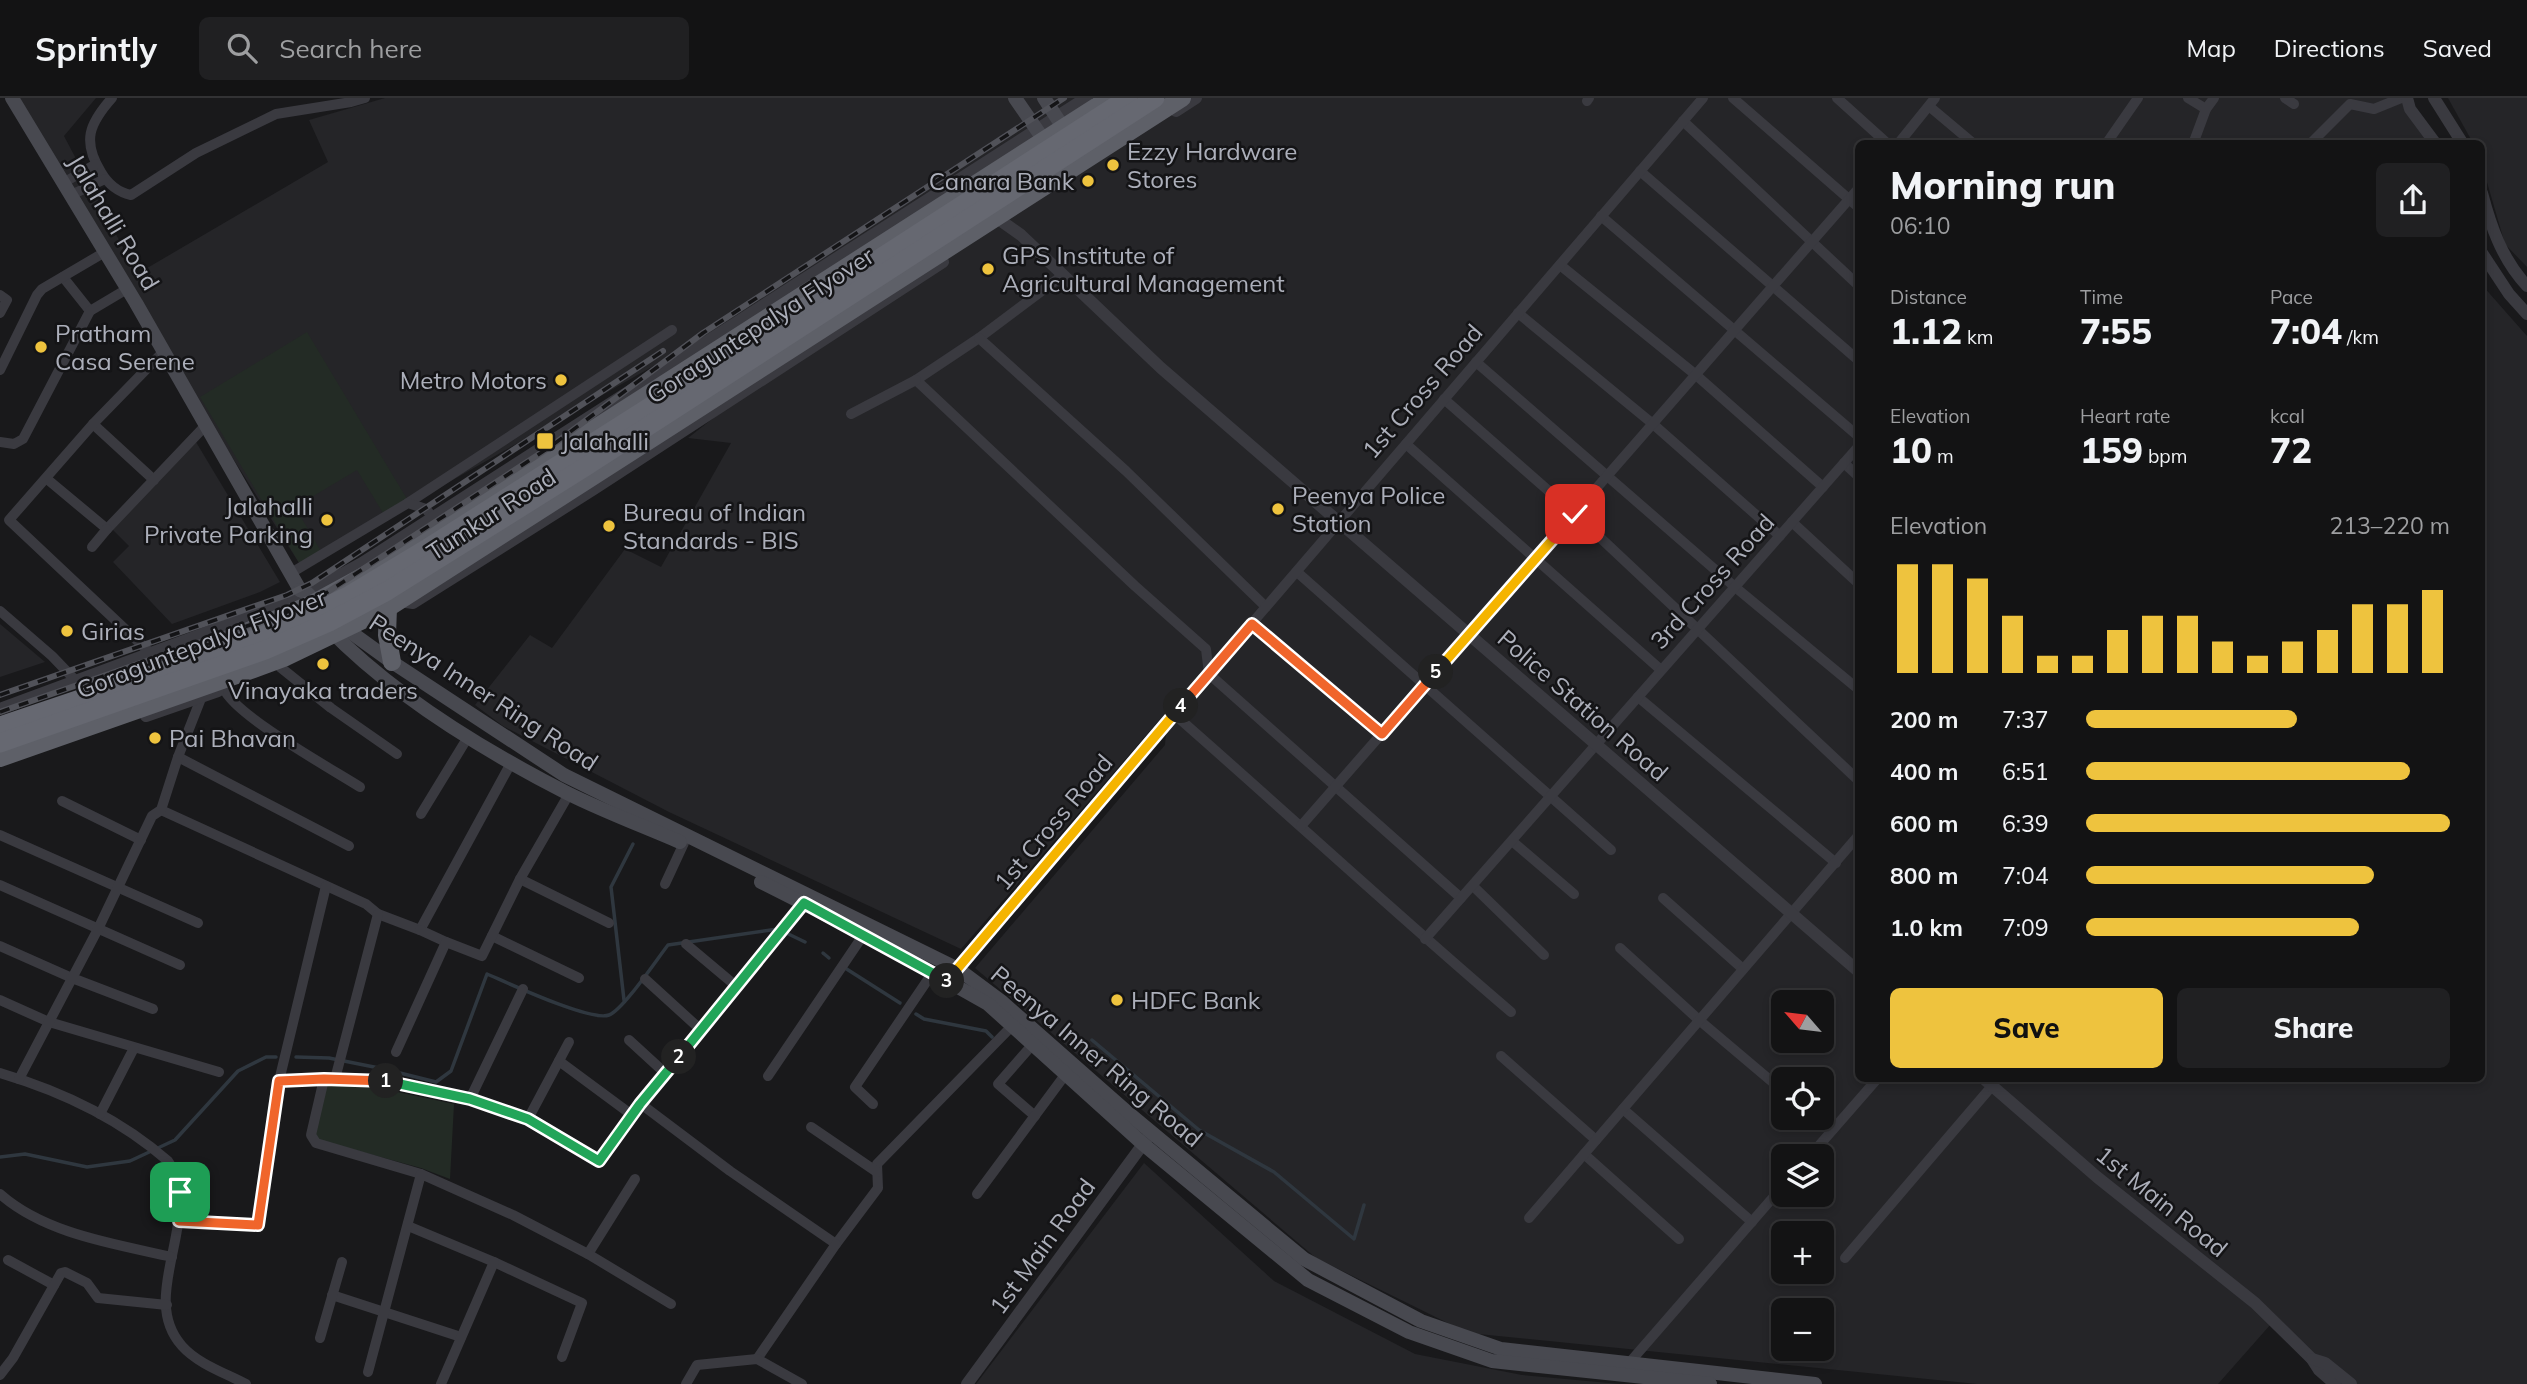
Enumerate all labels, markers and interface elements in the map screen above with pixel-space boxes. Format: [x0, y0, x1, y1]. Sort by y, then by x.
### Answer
search box [199, 17, 689, 80]
text: Sprintly [35, 28, 157, 69]
icon: search [223, 29, 261, 67]
text: Search here [279, 32, 422, 65]
text: Map [2186, 33, 2236, 63]
text: Directions [2274, 33, 2385, 63]
text: Saved [2423, 33, 2492, 63]
place label: Ezzy Hardware Stores [1127, 136, 1297, 194]
street label: Jalahalli Road [62, 149, 166, 295]
marker: Ezzy Hardware Stores [1105, 157, 1121, 173]
text: Morning run [1890, 161, 2116, 209]
button: share [2376, 163, 2450, 237]
place label: Canara Bank [929, 166, 1075, 196]
marker: Canara Bank [1080, 173, 1096, 189]
text: 06:10 [1890, 211, 1950, 240]
street label: Goraguntepalya Flyover [641, 240, 880, 410]
place label: GPS Institute of Agricultural Management [1002, 240, 1285, 298]
marker: GPS Institute of Agricultural Management [980, 261, 996, 277]
text: Distance [1890, 285, 1967, 309]
text: Time [2080, 285, 2123, 309]
text: Pace [2270, 285, 2313, 309]
text: 1.12 [1890, 309, 1962, 353]
text: 7:55 [2080, 309, 2152, 353]
text: 7:04 [2270, 309, 2342, 353]
place label: Pratham Casa Serene [55, 318, 195, 376]
street label: 1st Cross Road [1355, 318, 1489, 464]
text: km [1962, 325, 1994, 349]
text: /km [2342, 325, 2379, 349]
marker: Pratham Casa Serene [33, 339, 49, 355]
place label: Metro Motors [400, 365, 547, 395]
marker: Metro Motors [553, 372, 569, 388]
text: Elevation [1890, 404, 1970, 428]
text: Heart rate [2080, 404, 2170, 428]
text: kcal [2270, 404, 2305, 428]
place label: Jalahalli [561, 426, 649, 456]
text: 10 [1890, 428, 1932, 472]
text: 159 [2080, 428, 2143, 472]
text: 72 [2270, 428, 2312, 472]
marker: Jalahalli [535, 431, 555, 451]
text: m [1932, 444, 1954, 468]
text: bpm [2143, 444, 2187, 468]
street label: Tumkur Road [421, 461, 561, 567]
place label: Peenya Police Station [1292, 480, 1445, 538]
pin [1545, 484, 1605, 544]
place label: Jalahalli Private Parking [144, 491, 313, 549]
icon: check [1556, 495, 1594, 533]
place label: Bureau of Indian Standards - BIS [623, 497, 806, 555]
marker: Peenya Police Station [1270, 501, 1286, 517]
street label: 3rd Cross Road [1644, 507, 1780, 655]
text: Elevation [1890, 511, 1987, 540]
text: 213–220 m [2329, 511, 2450, 540]
marker: Jalahalli Private Parking [319, 512, 335, 528]
marker: Bureau of Indian Standards - BIS [601, 518, 617, 534]
street label: Goraguntepalya Flyover [72, 581, 330, 705]
street label: Peenya Inner Ring Road [364, 607, 604, 777]
place label: Girias [81, 616, 145, 646]
marker: Girias [59, 623, 75, 639]
street label: Police Station Road [1492, 623, 1674, 787]
pin: 5 [1418, 654, 1454, 690]
marker: Vinayaka traders [315, 656, 331, 672]
text: 5 [1430, 659, 1441, 683]
place label: Vinayaka traders [228, 675, 418, 705]
pin: 4 [1164, 688, 1198, 724]
text: 4 [1175, 693, 1186, 717]
text: 200 m [1890, 705, 1958, 734]
text: 7:37 [2002, 705, 2049, 734]
place label: Pai Bhavan [169, 723, 296, 753]
marker: Pai Bhavan [147, 730, 163, 746]
street label: 1st Cross Road [987, 748, 1119, 896]
text: 400 m [1890, 757, 1958, 786]
text: 6:51 [2002, 757, 2049, 786]
text: 600 m [1890, 809, 1958, 838]
text: 6:39 [2002, 809, 2049, 838]
text: 800 m [1890, 861, 1958, 890]
text: 7:04 [2002, 861, 2049, 890]
text: 1.0 km [1890, 913, 1963, 942]
text: 7:09 [2002, 913, 2049, 942]
street label: Peenya Inner Ring Road [985, 959, 1209, 1153]
pin: 3 [930, 964, 964, 998]
text: 3 [941, 968, 952, 992]
place label: HDFC Bank [1131, 985, 1261, 1015]
button: Save [1890, 988, 2163, 1068]
button: Share [2177, 988, 2450, 1068]
north arrow [1771, 990, 1834, 1054]
map controls [1771, 990, 1834, 1361]
marker: HDFC Bank [1109, 992, 1125, 1008]
pin: 2 [662, 1040, 696, 1074]
text: 2 [673, 1044, 684, 1068]
pin: 1 [368, 1063, 404, 1098]
button: locate [1771, 1067, 1834, 1130]
text: 1 [380, 1068, 391, 1092]
street label: 1st Main Road [2090, 1139, 2234, 1263]
button: layers [1771, 1144, 1834, 1207]
pin [150, 1162, 210, 1222]
street label: 1st Main Road [983, 1172, 1101, 1320]
icon: arrive [161, 1173, 199, 1211]
button: + [1771, 1221, 1834, 1284]
button: − [1771, 1298, 1834, 1361]

